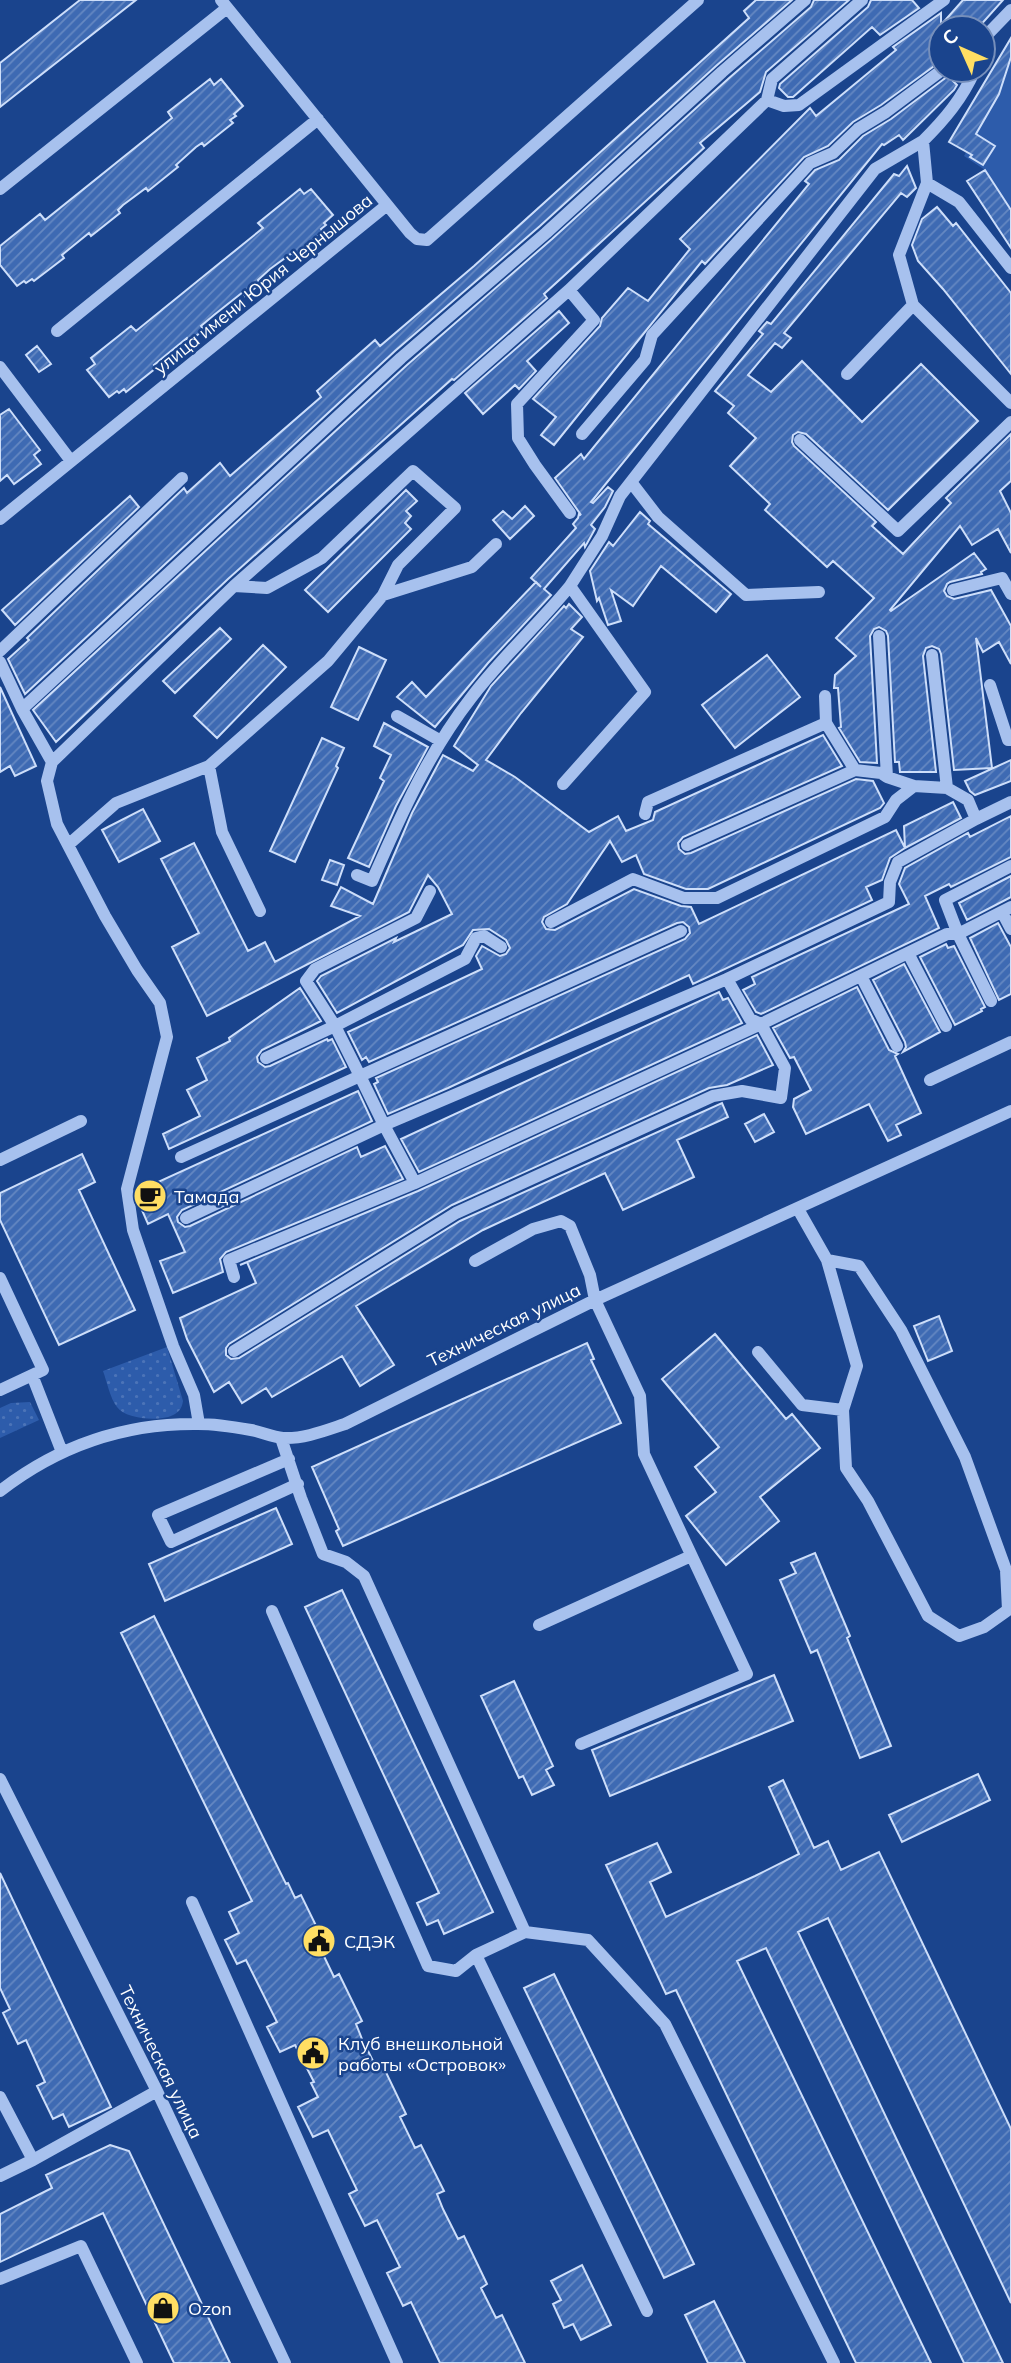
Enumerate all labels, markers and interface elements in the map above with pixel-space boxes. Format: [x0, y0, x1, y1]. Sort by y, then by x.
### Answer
north arrow [927, 14, 997, 84]
text: С [937, 24, 963, 50]
street label: улица имени Юрия Чернышова [149, 189, 377, 379]
cafe icon: Тамада [131, 1177, 169, 1215]
place label: Тамада [174, 1185, 240, 1208]
street label: Техническая улица [424, 1278, 584, 1372]
public building icon: СДЭК [300, 1922, 338, 1960]
place label: СДЭК [344, 1930, 395, 1953]
street label: Техническая улица [114, 1982, 208, 2142]
place label: Клуб внешкольной работы «Островок» [338, 2032, 506, 2076]
public building icon: Клуб внешкольной работы «Островок» [294, 2034, 332, 2072]
shop icon: Ozon [144, 2289, 182, 2327]
place label: Ozon [188, 2297, 232, 2320]

